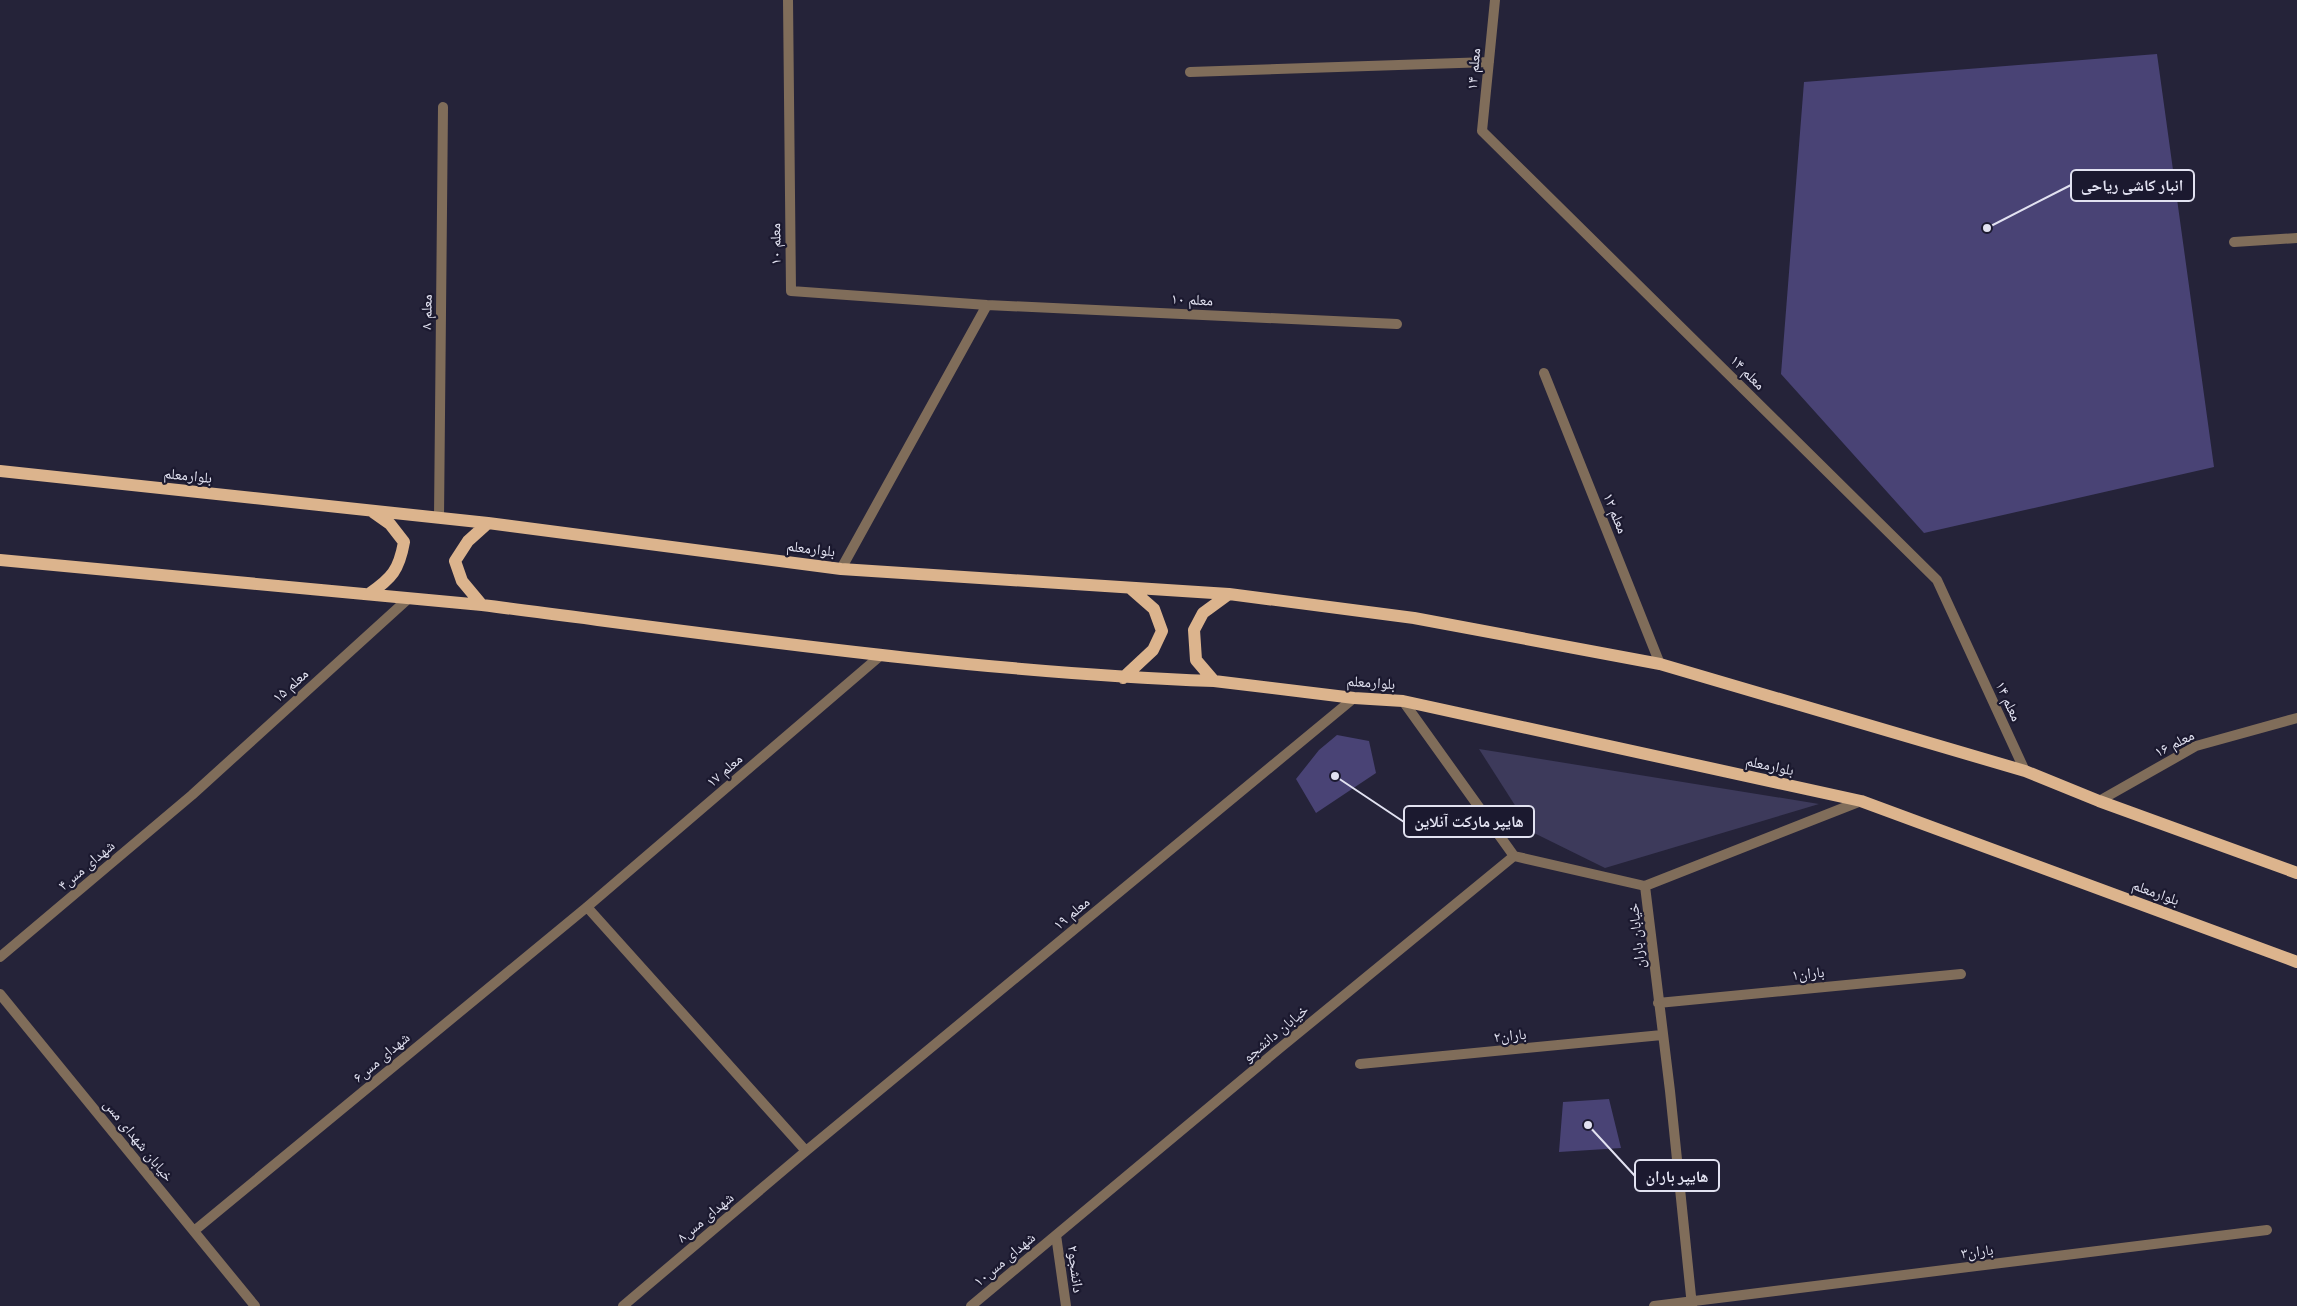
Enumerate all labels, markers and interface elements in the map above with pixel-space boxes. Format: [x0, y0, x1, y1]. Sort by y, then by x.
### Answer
street label: معلم ۱۴ [1461, 47, 1485, 91]
callout: انبار کاشی ریاحی [2071, 170, 2194, 201]
text: انبار کاشی ریاحی [2081, 174, 2183, 197]
street label: معلم ۱۰ [764, 223, 786, 265]
street label: معلم ۱۰ [1170, 287, 1214, 311]
street label: معلم ۸ [415, 294, 437, 330]
street label: معلم ۱۴ [1726, 350, 1770, 394]
street label: بلوارمعلم [163, 462, 213, 488]
street label: معلم ۱۲ [1598, 490, 1634, 537]
street label: بلوارمعلم [785, 535, 837, 561]
street label: معلم ۱۵ [267, 663, 313, 707]
street label: بلوارمعلم [1346, 670, 1396, 694]
street label: معلم ۱۴ [1991, 677, 2027, 725]
street label: معلم ۱۶ [2150, 724, 2198, 762]
street label: معلم ۱۷ [701, 748, 747, 792]
street label: بلوارمعلم [1744, 750, 1796, 780]
callout: هایپر مارکت آنلاین [1404, 806, 1534, 837]
text: هایپر مارکت آنلاین [1414, 810, 1524, 833]
street label: شهدای مس۴ [53, 835, 119, 895]
street label: بلوارمعلم [2129, 874, 2183, 910]
street label: معلم ۱۹ [1048, 891, 1094, 935]
street label: خیابان باران [1622, 902, 1650, 970]
street label: باران۱ [1791, 961, 1825, 985]
street label: خیابان دانشجو [1237, 999, 1313, 1067]
street label: باران۲ [1493, 1023, 1527, 1047]
street label: شهدای مس۶ [348, 1027, 414, 1087]
street label: خیابان شهدای مس [99, 1094, 179, 1186]
callout: هایپر باران [1635, 1160, 1719, 1191]
text: هایپر باران [1645, 1165, 1709, 1188]
street label: شهدای مس۸ [672, 1187, 738, 1247]
street label: شهدای مس۱۰ [968, 1227, 1040, 1291]
street label: باران۳ [1959, 1239, 1995, 1263]
street label: دانشجو۲ [1063, 1244, 1089, 1294]

